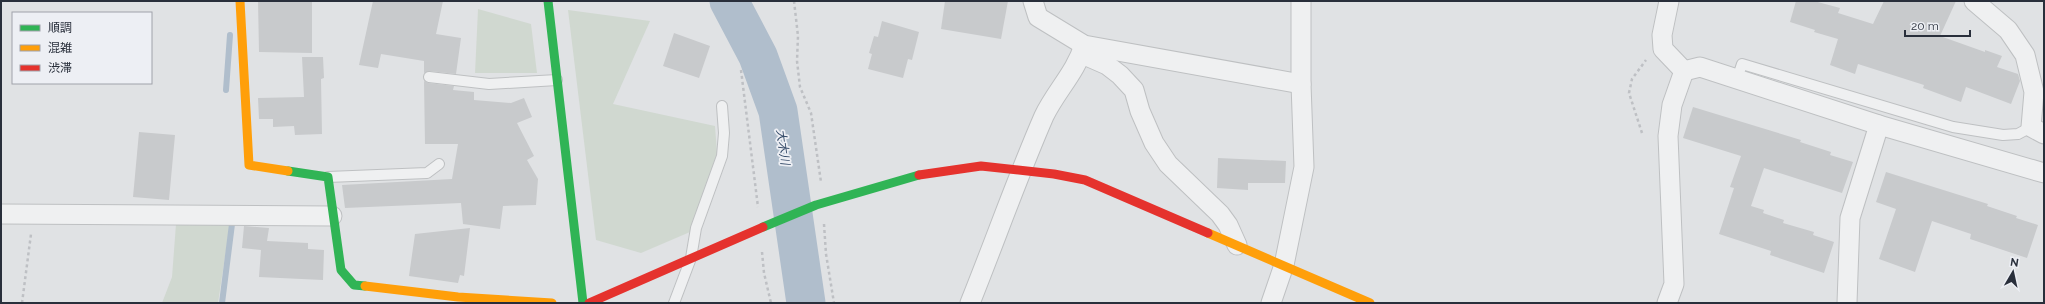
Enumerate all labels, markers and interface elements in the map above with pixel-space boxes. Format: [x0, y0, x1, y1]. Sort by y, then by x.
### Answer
legend [12, 12, 152, 84]
scale bar [1905, 12, 1970, 38]
text: 20 m [1911, 19, 1939, 33]
text: 順調 [48, 21, 72, 35]
text: 混雑 [48, 41, 72, 55]
text: 渋滞 [48, 61, 72, 75]
water label: 大木川 [774, 128, 793, 168]
north arrow [1993, 252, 2033, 292]
text: N [2009, 256, 2020, 270]

